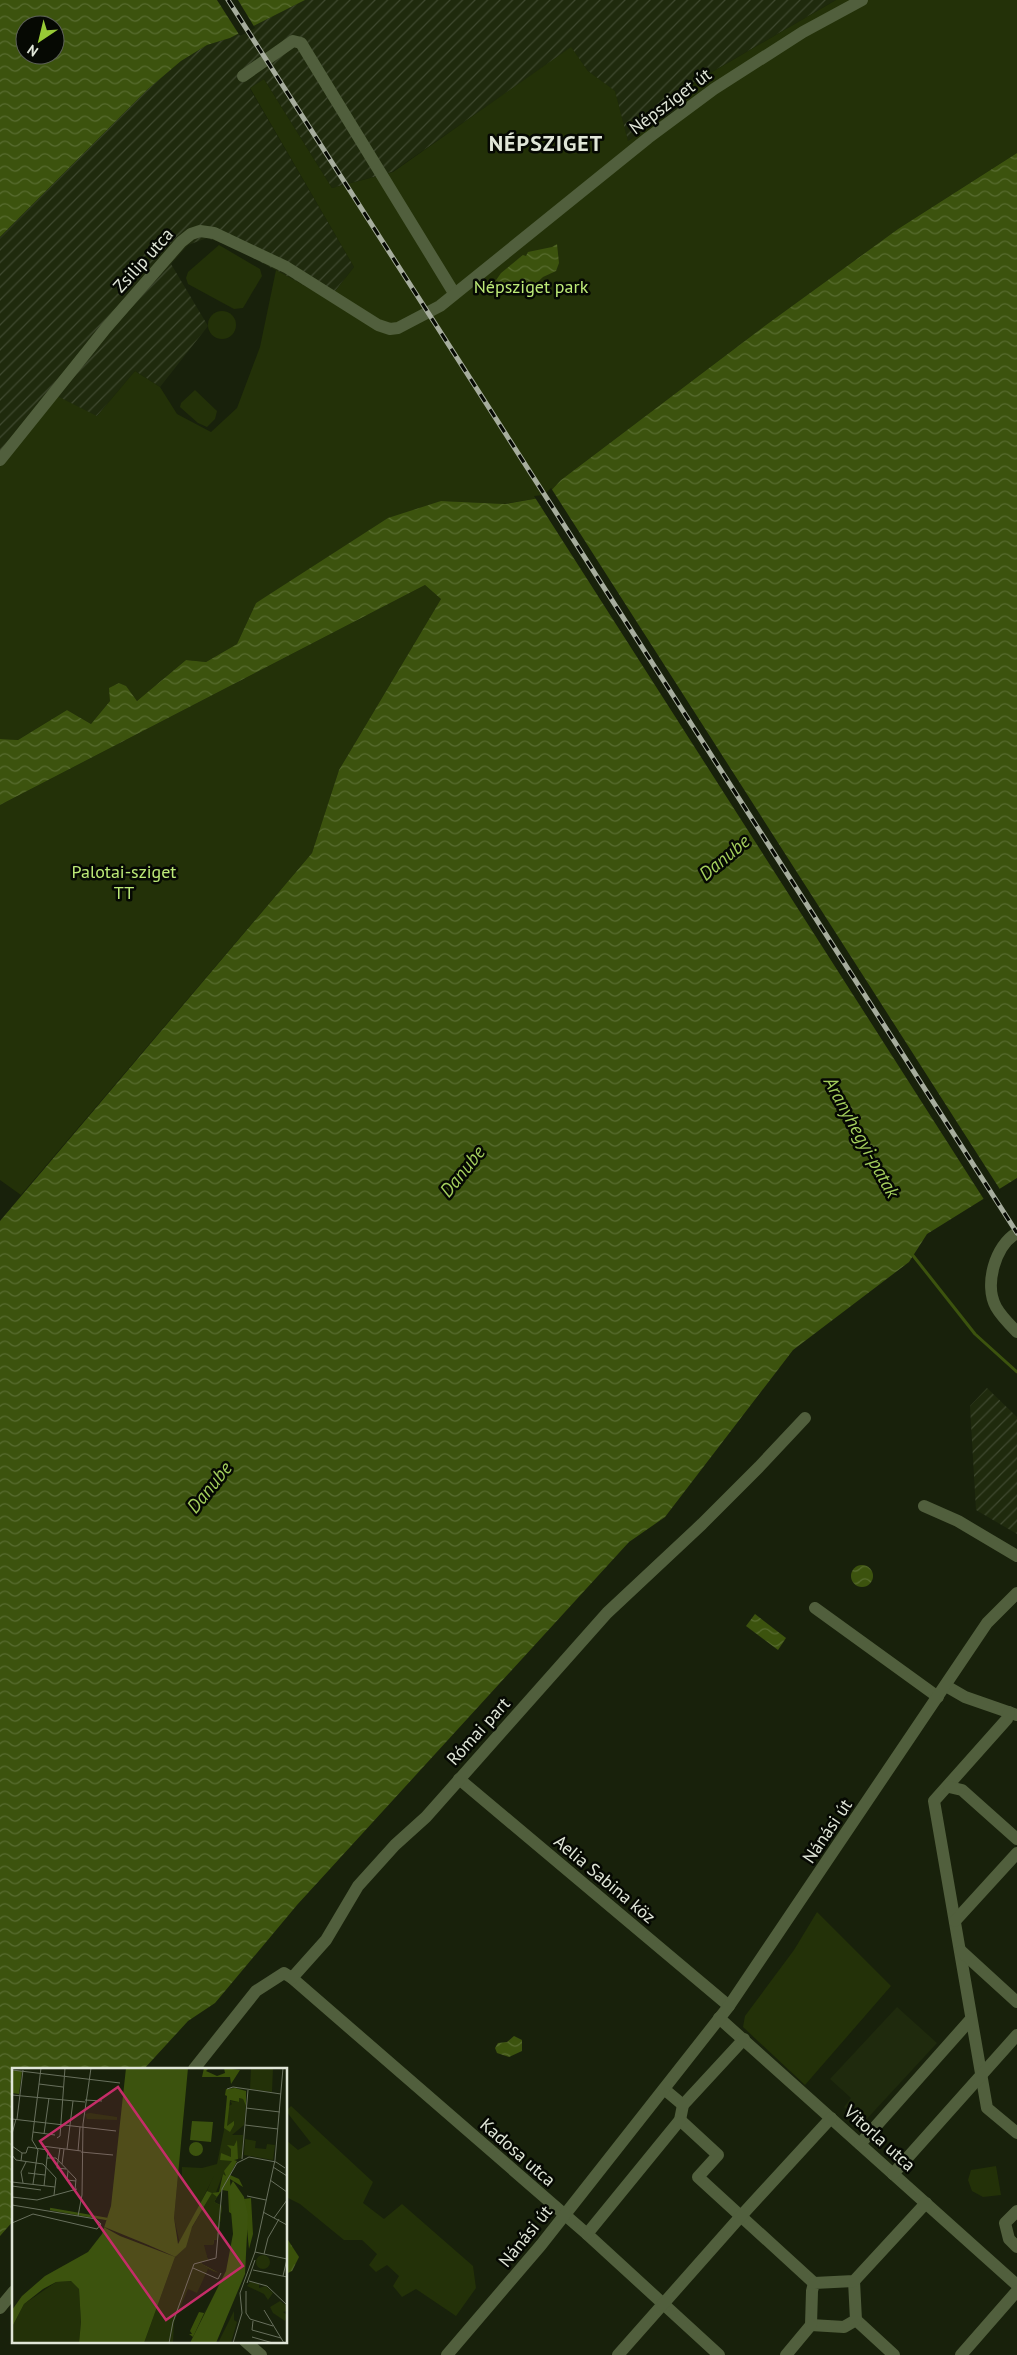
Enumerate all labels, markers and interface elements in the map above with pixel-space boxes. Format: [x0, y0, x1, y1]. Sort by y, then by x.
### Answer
north arrow [15, 15, 65, 65]
text: N [24, 41, 41, 61]
street label: Népsziget út [624, 63, 716, 139]
district label: NÉPSZIGET [489, 129, 603, 157]
street label: Zsilip utca [108, 223, 178, 297]
park label: Népsziget park [474, 275, 589, 298]
water label: Danube [694, 829, 755, 885]
park label: Palotai-sziget TT [72, 860, 176, 904]
water label: Aranyhegyi-patak [818, 1071, 906, 1203]
water label: Danube [434, 1140, 490, 1202]
water label: Danube [181, 1456, 237, 1518]
street label: Római part [441, 1692, 515, 1770]
street label: Nánási út [797, 1794, 857, 1868]
street label: Aelia Sabina köz [549, 1830, 661, 1928]
inset map [12, 2068, 288, 2342]
street label: Vitorla utca [839, 2099, 921, 2176]
street label: Kadosa utca [475, 2113, 561, 2191]
street label: Nánási út [493, 2200, 557, 2272]

